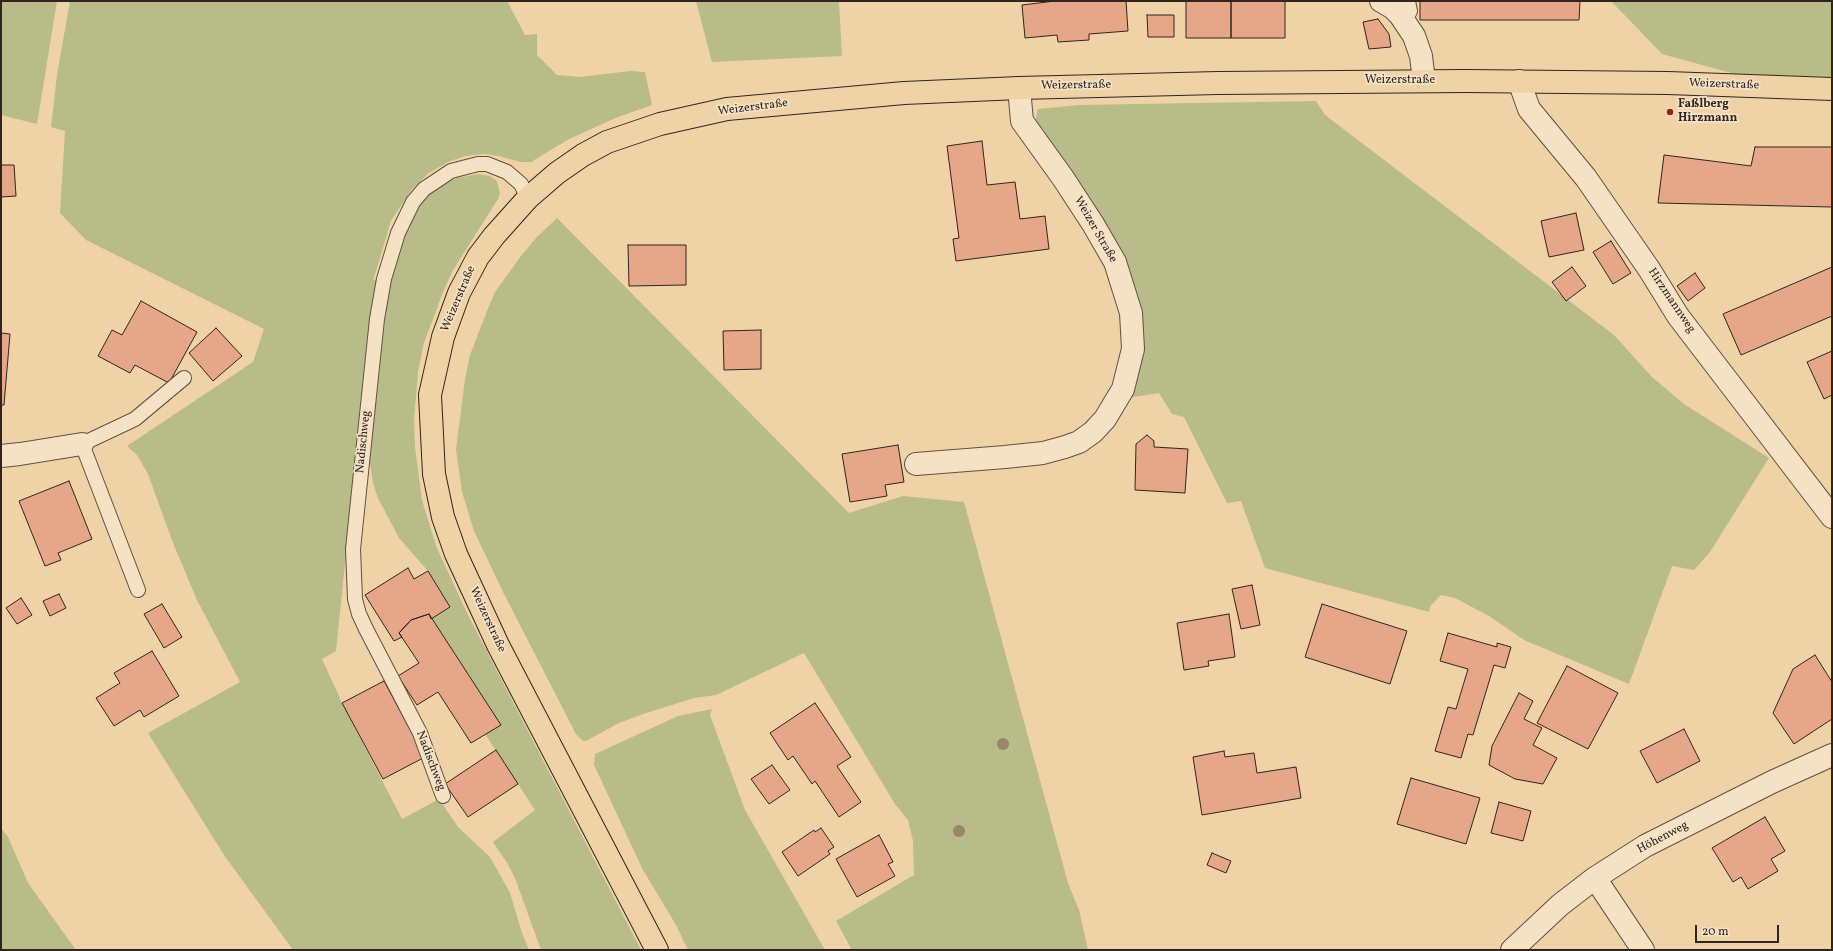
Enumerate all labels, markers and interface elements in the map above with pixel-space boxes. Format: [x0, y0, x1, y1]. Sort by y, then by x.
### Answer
street label: Weizerstraße [1365, 74, 1435, 88]
street label: Weizerstraße [1689, 77, 1759, 93]
street label: Weizerstraße [1041, 78, 1111, 94]
street label: Weizerstraße [717, 97, 789, 119]
place label: Faßlberg Hirzmann [1678, 98, 1737, 126]
marker: Faßlberg Hirzmann [1665, 107, 1675, 117]
street label: Weizer Straße [1070, 194, 1120, 266]
street label: Weizerstraße [439, 264, 479, 334]
street label: Hirzmannweg [1644, 266, 1698, 336]
street label: Nadischweg [354, 410, 374, 474]
street label: Weizerstraße [466, 585, 508, 655]
street label: Nadischweg [412, 729, 448, 793]
street label: Höhenweg [1635, 819, 1691, 857]
scale bar [1697, 917, 1781, 943]
text: 20 m [1702, 924, 1729, 940]

